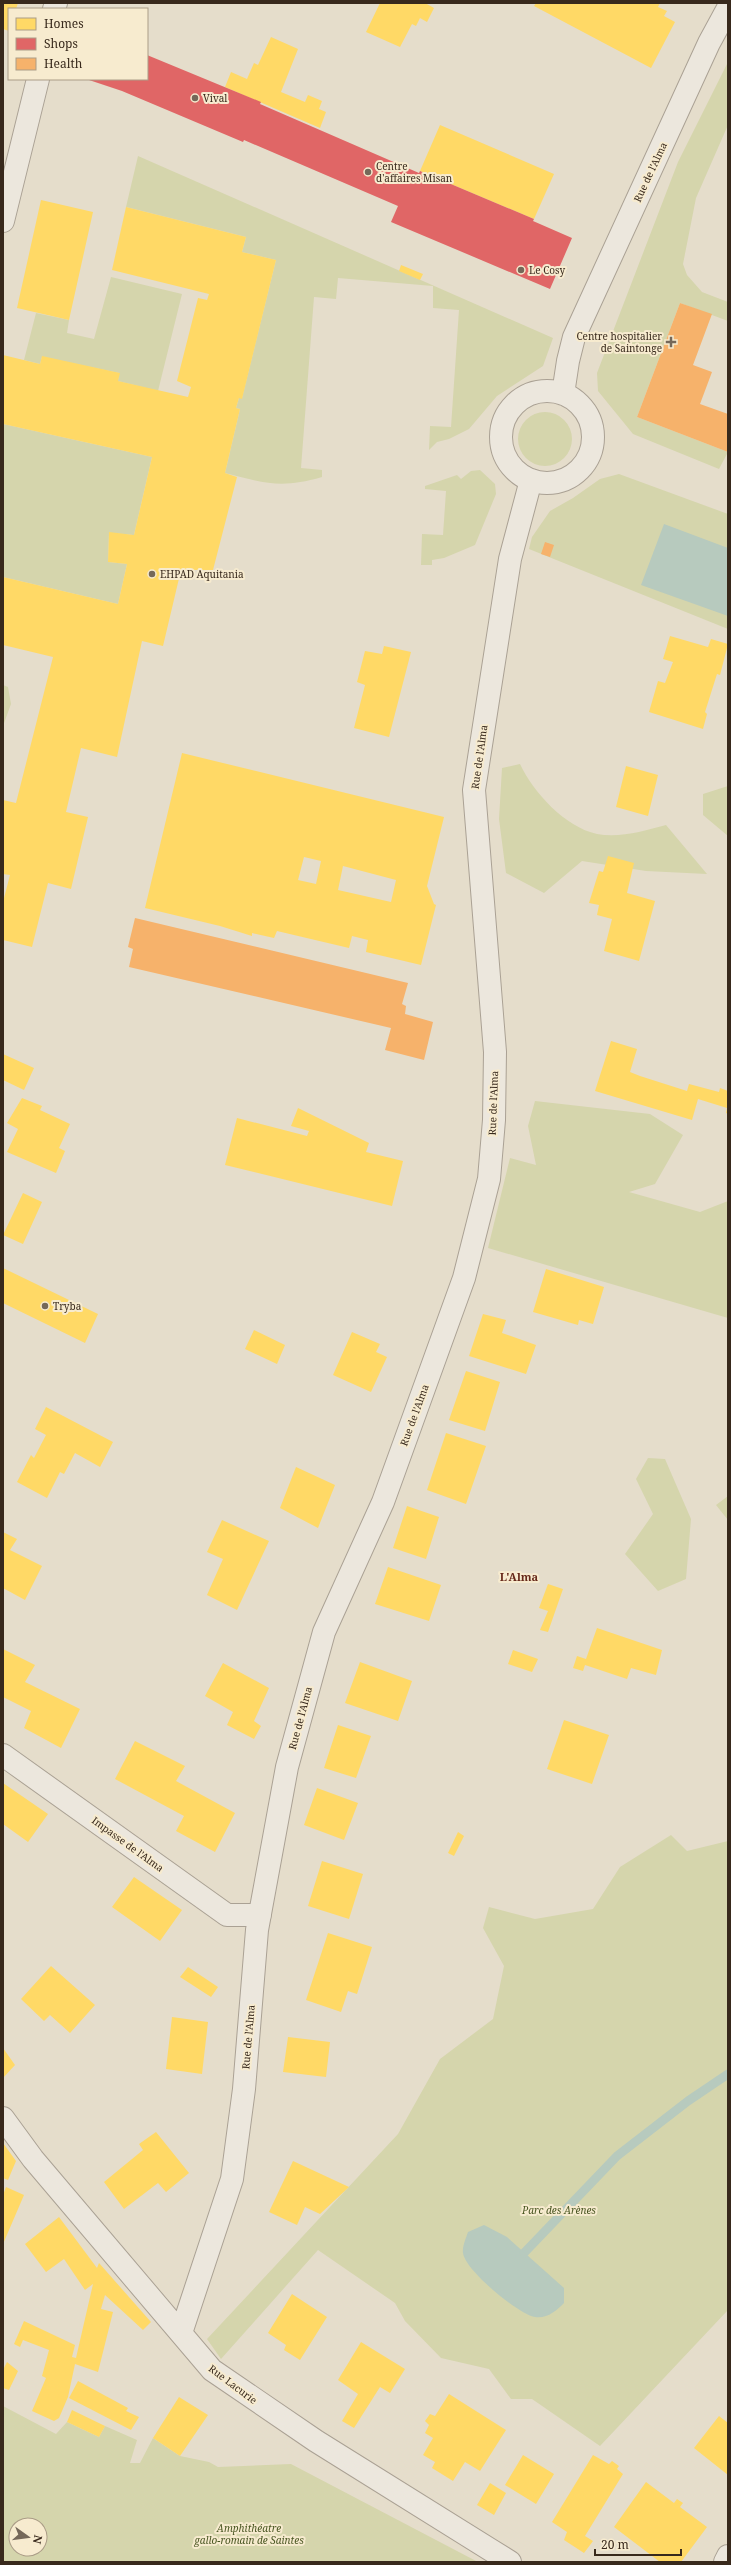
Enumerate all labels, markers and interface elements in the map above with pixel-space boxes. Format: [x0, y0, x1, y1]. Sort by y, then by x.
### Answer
legend [8, 8, 148, 80]
text: Homes [44, 15, 84, 32]
text: Shops [44, 35, 78, 52]
text: Health [44, 55, 83, 72]
place label: Vival [203, 91, 227, 105]
marker: Vival [190, 93, 200, 103]
street label: Rue de l'Alma [630, 139, 670, 204]
place label: Centre d'affaires Misan [376, 159, 453, 185]
marker: Centre d'affaires Misan [363, 167, 373, 177]
place label: Le Cosy [529, 263, 566, 277]
marker: Le Cosy [516, 265, 526, 275]
place label: Centre hospitalier de Saintonge [576, 329, 662, 355]
marker: Centre hospitalier de Saintonge [665, 336, 677, 348]
place label: EHPAD Aquitania [160, 567, 244, 581]
marker: EHPAD Aquitania [147, 569, 157, 579]
street label: Rue de l'Alma [468, 724, 490, 790]
street label: Rue de l'Alma [485, 1070, 501, 1136]
place label: Tryba [53, 1299, 82, 1313]
marker: Tryba [40, 1301, 50, 1311]
street label: Rue de l'Alma [396, 1382, 432, 1448]
district label: L'Alma [500, 1569, 539, 1584]
street label: Rue de l'Alma [285, 1685, 315, 1751]
street label: Impasse de l'Alma [89, 1813, 167, 1875]
street label: Rue de l'Alma [238, 2004, 258, 2070]
park label: Parc des Arènes [521, 2203, 596, 2217]
street label: Rue Lacurie [206, 2361, 260, 2407]
north arrow [8, 2517, 48, 2557]
park label: Amphithéatre gallo-romain de Saintes [193, 2521, 304, 2547]
scale bar [595, 2531, 681, 2557]
text: N [30, 2534, 47, 2546]
text: 20 m [601, 2536, 629, 2553]

